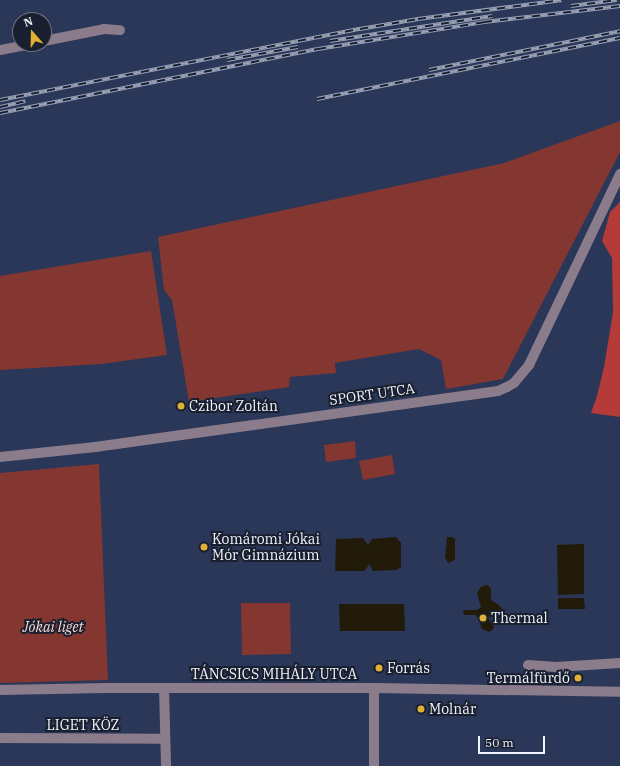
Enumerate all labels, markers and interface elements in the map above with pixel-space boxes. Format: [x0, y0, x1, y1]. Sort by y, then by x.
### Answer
north arrow [12, 12, 52, 52]
text: N [22, 14, 35, 30]
street label: SPORT UTCA [328, 380, 416, 408]
place label: Czibor Zoltán [189, 398, 278, 414]
marker: Czibor Zoltán [176, 401, 186, 411]
place label: Komáromi Jókai Mór Gimnázium [212, 531, 320, 564]
marker: Komáromi Jókai Mór Gimnázium [199, 542, 209, 552]
place label: Thermal [491, 610, 548, 626]
marker: Thermal [478, 613, 488, 623]
park label: Jókai liget [22, 619, 84, 635]
place label: Forrás [387, 660, 430, 676]
marker: Forrás [374, 663, 384, 673]
street label: TÁNCSICS MIHÁLY UTCA [191, 666, 357, 682]
place label: Termálfürdő [487, 670, 570, 686]
marker: Termálfürdő [573, 673, 583, 683]
place label: Molnár [429, 701, 476, 717]
marker: Molnár [416, 704, 426, 714]
street label: LIGET KÖZ [47, 717, 119, 733]
scale bar [480, 728, 547, 754]
text: 50 m [485, 735, 514, 750]

